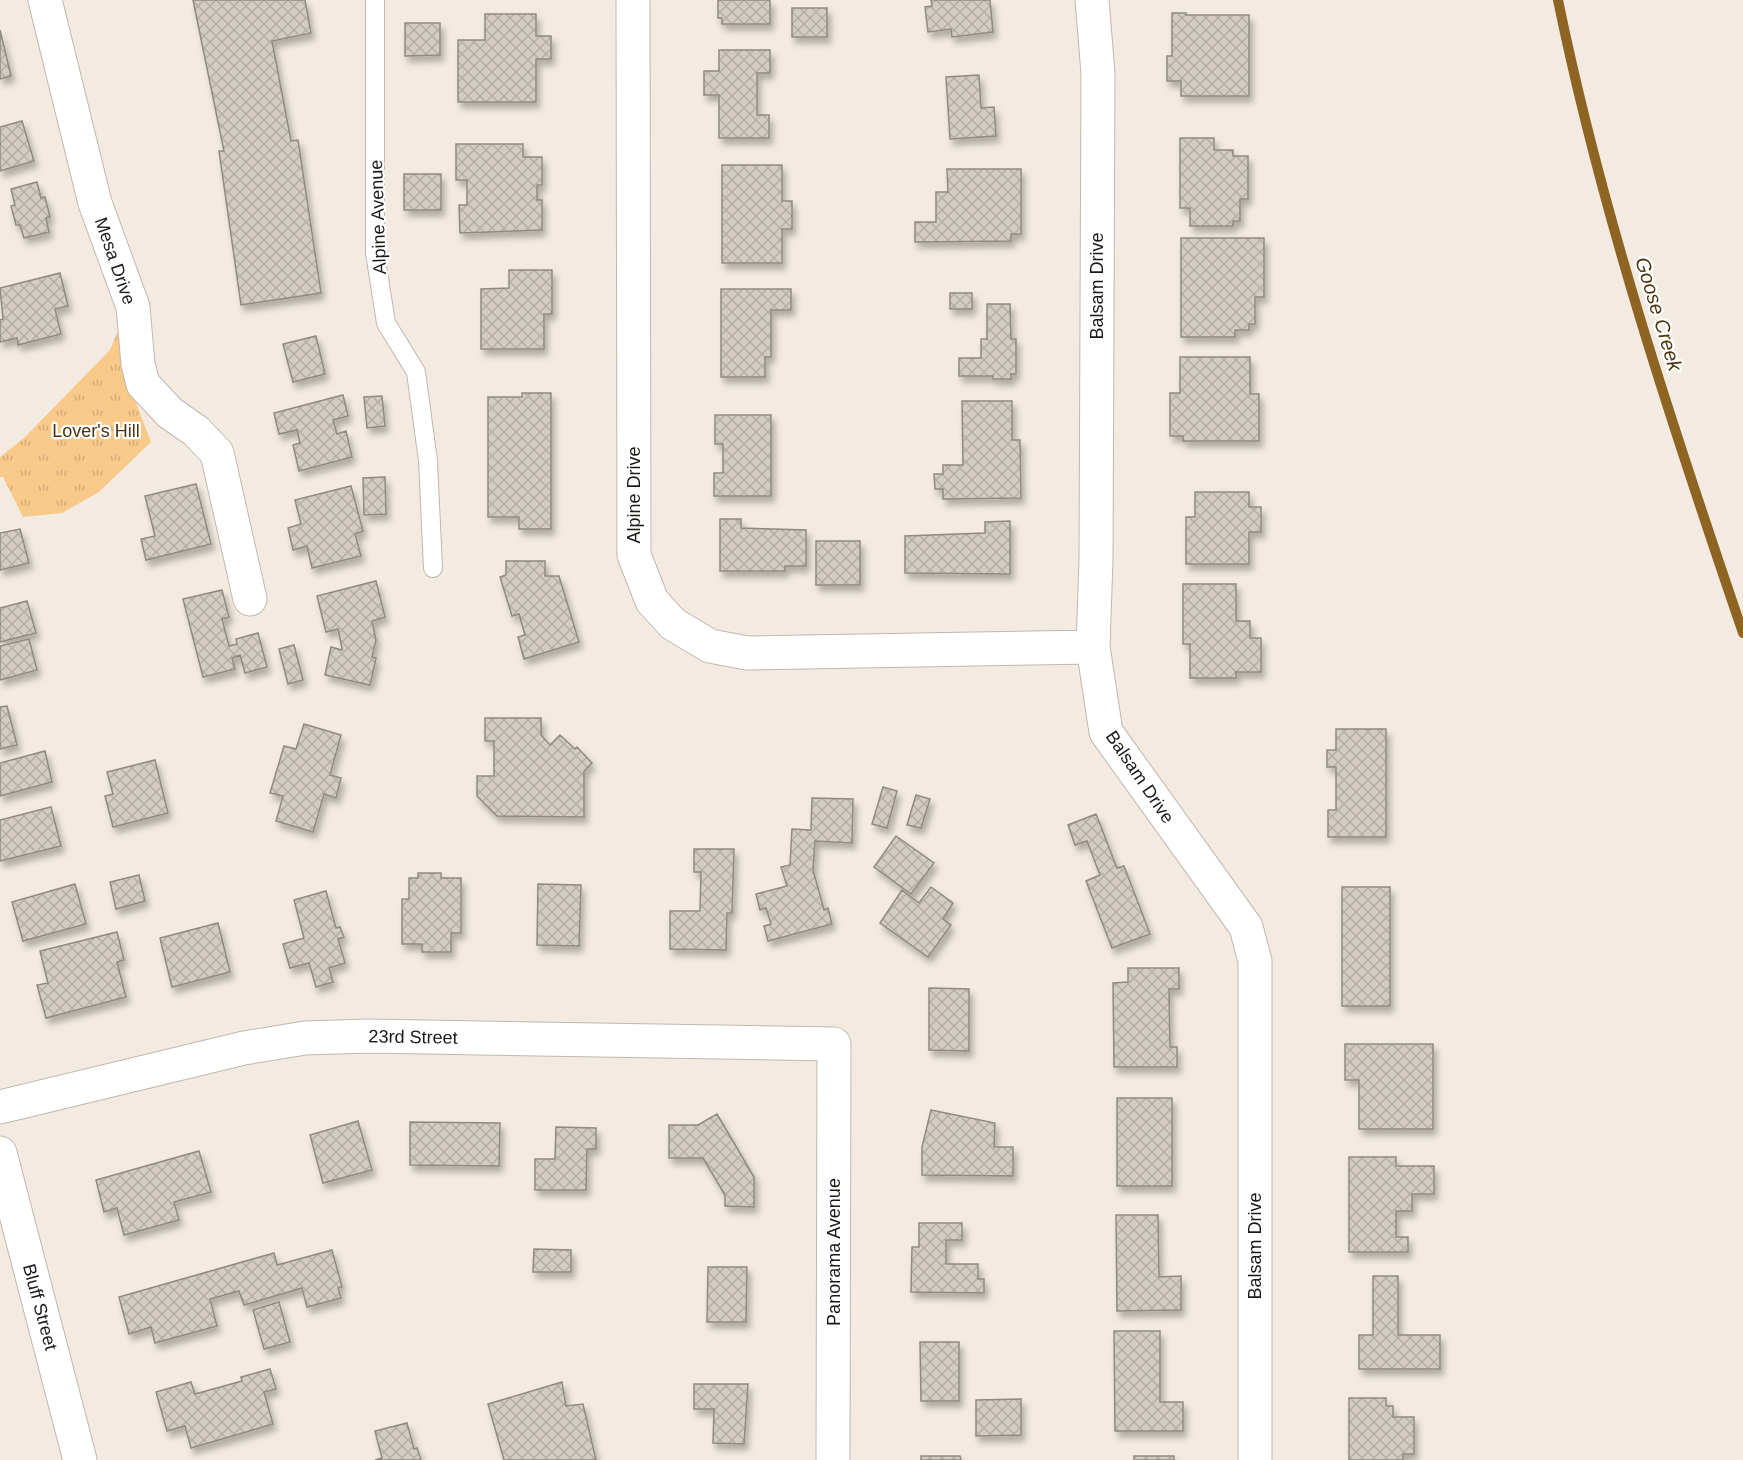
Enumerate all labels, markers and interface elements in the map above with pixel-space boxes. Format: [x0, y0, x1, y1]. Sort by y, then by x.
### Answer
street label: Alpine Avenue [366, 159, 390, 275]
street label: Mesa Drive [91, 215, 139, 307]
street label: Balsam Drive [1087, 232, 1107, 340]
water label: Goose Creek [1631, 254, 1687, 375]
park label: Lover's Hill [52, 421, 140, 441]
street label: Alpine Drive [624, 446, 644, 544]
street label: Balsam Drive [1102, 727, 1178, 827]
street label: 23rd Street [368, 1026, 458, 1048]
street label: Panorama Avenue [824, 1178, 844, 1326]
street label: Balsam Drive [1245, 1192, 1265, 1300]
street label: Bluff Street [19, 1262, 61, 1352]

